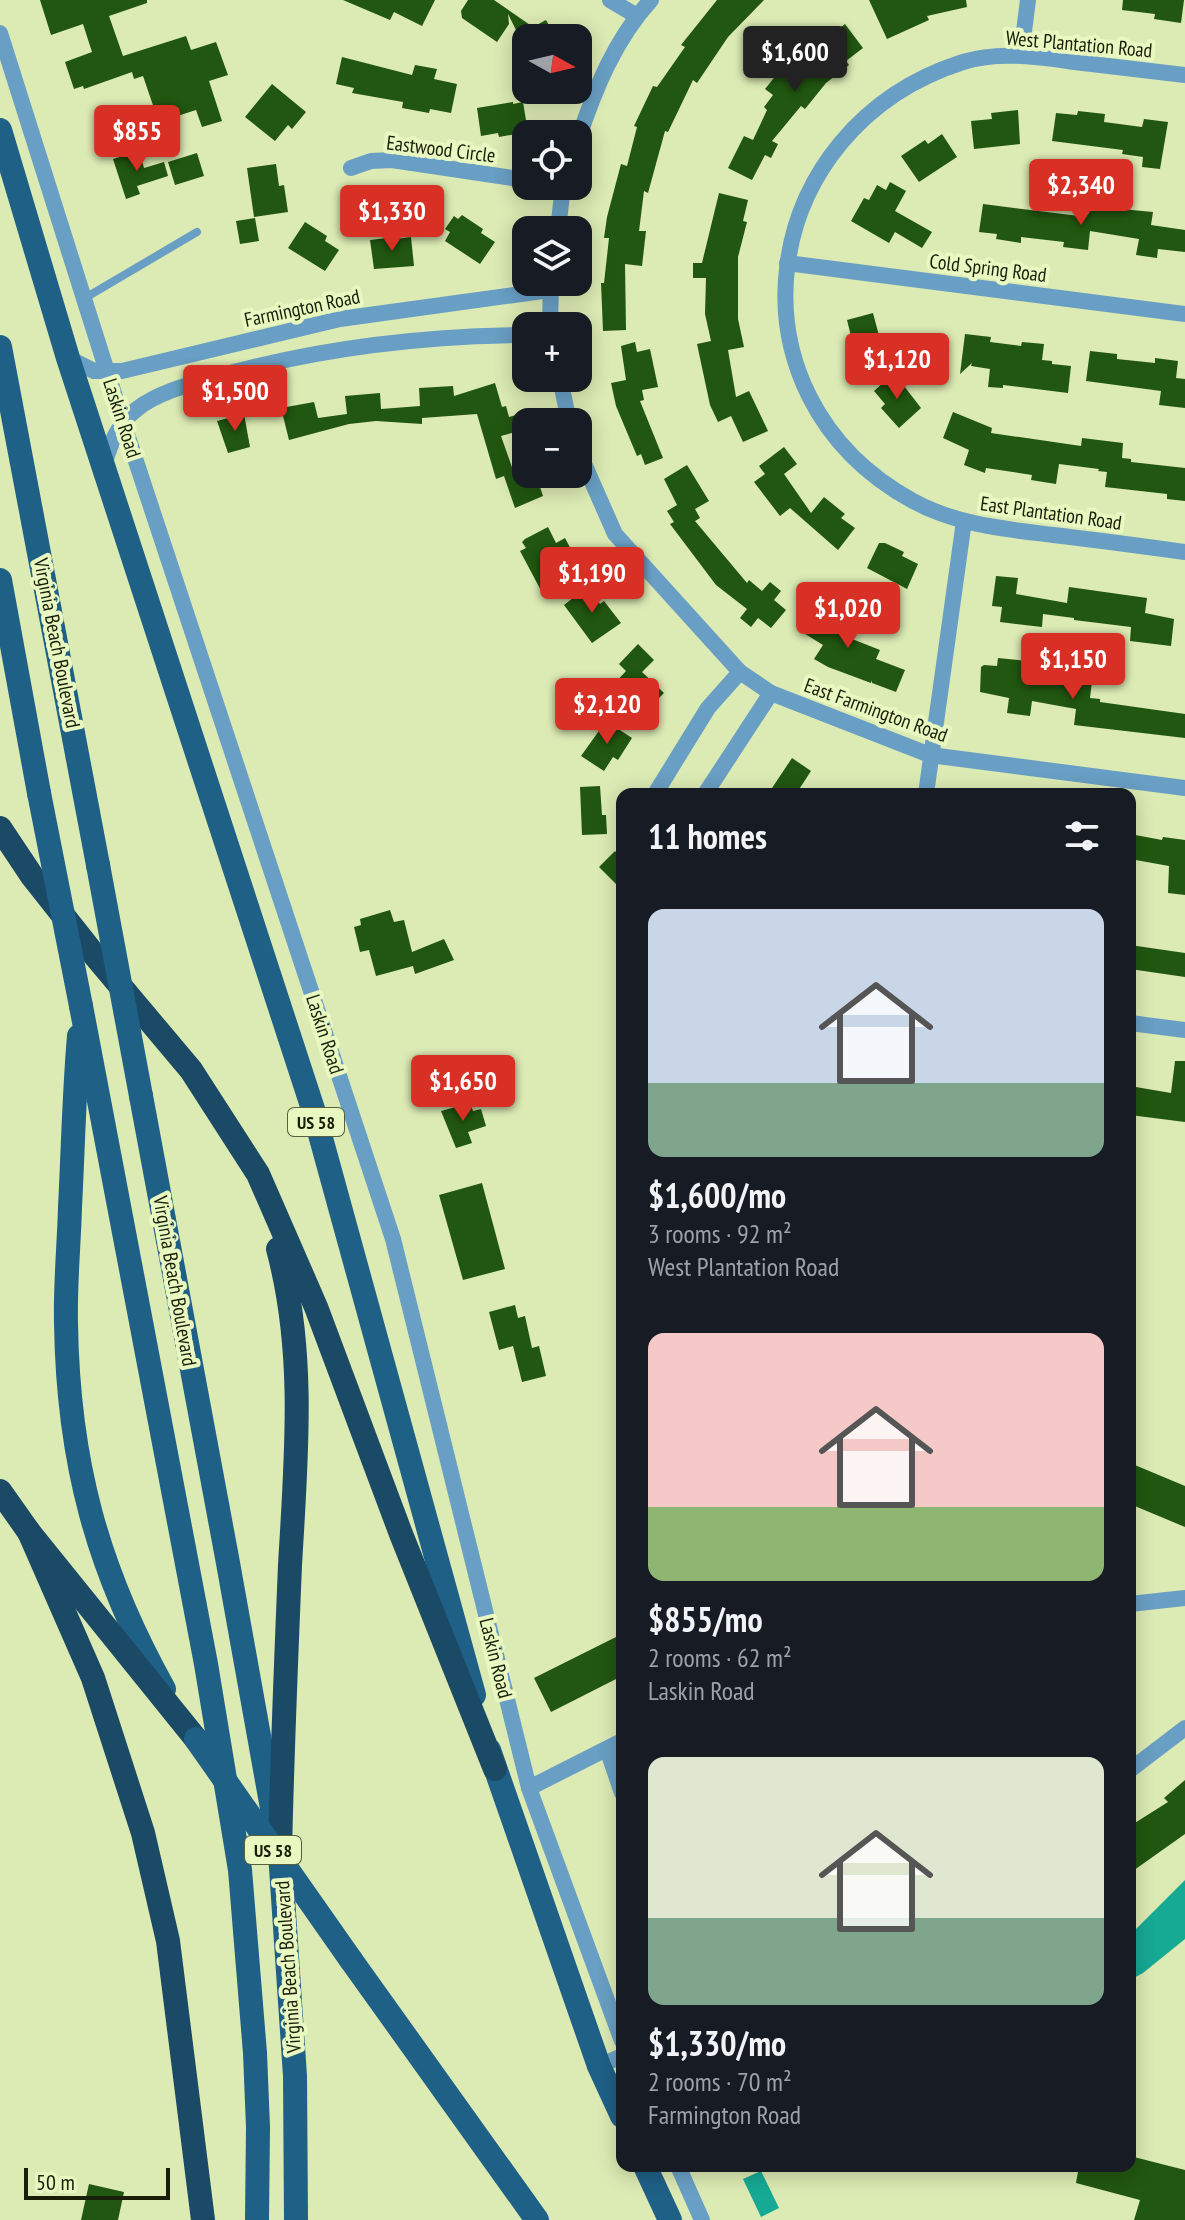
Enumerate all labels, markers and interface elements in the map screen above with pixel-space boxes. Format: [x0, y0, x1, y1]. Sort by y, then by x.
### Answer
north arrow [512, 24, 592, 104]
map controls [512, 24, 592, 488]
street label: West Plantation Road [1005, 25, 1153, 63]
pin: $1,600 [730, 26, 860, 94]
text: $1,600 [761, 35, 829, 68]
pin: $855 [90, 105, 184, 173]
text: $855 [112, 114, 162, 147]
button: locate [512, 120, 592, 200]
street label: Eastwood Circle [385, 129, 497, 169]
pin: $2,340 [1016, 159, 1146, 227]
text: $2,340 [1047, 168, 1115, 201]
pin: $1,330 [327, 185, 457, 253]
text: $1,330 [358, 194, 426, 227]
button: layers [512, 216, 592, 296]
street label: Cold Spring Road [928, 248, 1048, 288]
street label: Farmington Road [242, 283, 362, 333]
button: + [512, 312, 592, 392]
pin: $1,120 [832, 333, 962, 401]
text: $1,120 [863, 342, 931, 375]
pin: $1,500 [170, 365, 300, 433]
text: $1,500 [201, 374, 269, 407]
street label: Laskin Road [97, 375, 147, 461]
button: − [512, 408, 592, 488]
street label: East Plantation Road [979, 490, 1123, 536]
pin: $1,190 [527, 547, 657, 615]
street label: Virginia Beach Boulevard [28, 555, 86, 730]
text: $1,190 [558, 556, 626, 589]
pin: $1,020 [783, 582, 913, 650]
text: $1,020 [814, 591, 882, 624]
pin: $1,150 [1008, 633, 1138, 701]
text: $1,150 [1039, 642, 1107, 675]
street label: East Farmington Road [801, 672, 951, 748]
pin: $2,120 [542, 678, 672, 746]
text: $2,120 [573, 687, 641, 720]
text: 11 homes [648, 814, 767, 858]
icon: filters [1060, 814, 1104, 858]
icon: home [804, 961, 948, 1105]
street label: Laskin Road [300, 991, 350, 1077]
pin: $1,650 [398, 1055, 528, 1123]
text: $1,650 [429, 1064, 497, 1097]
road number: US 58 [288, 1108, 344, 1136]
text: $1,600/mo [648, 1173, 786, 1217]
street label: Virginia Beach Boulevard [147, 1193, 203, 1368]
text: 3 rooms · 92 m² [648, 1217, 792, 1250]
text: West Plantation Road [648, 1250, 839, 1283]
icon: home [804, 1385, 948, 1529]
text: $855/mo [648, 1597, 763, 1641]
street label: Laskin Road [473, 1615, 519, 1701]
text: 2 rooms · 62 m² [648, 1641, 792, 1674]
text: Laskin Road [648, 1674, 755, 1707]
icon: home [804, 1809, 948, 1953]
road number: US 58 [245, 1836, 301, 1864]
street label: Virginia Beach Boulevard [269, 1880, 307, 2055]
text: $1,330/mo [648, 2021, 786, 2065]
text: 2 rooms · 70 m² [648, 2065, 792, 2098]
text: Farmington Road [648, 2098, 801, 2131]
scale bar [24, 2164, 170, 2200]
text: 50 m [36, 2168, 75, 2196]

